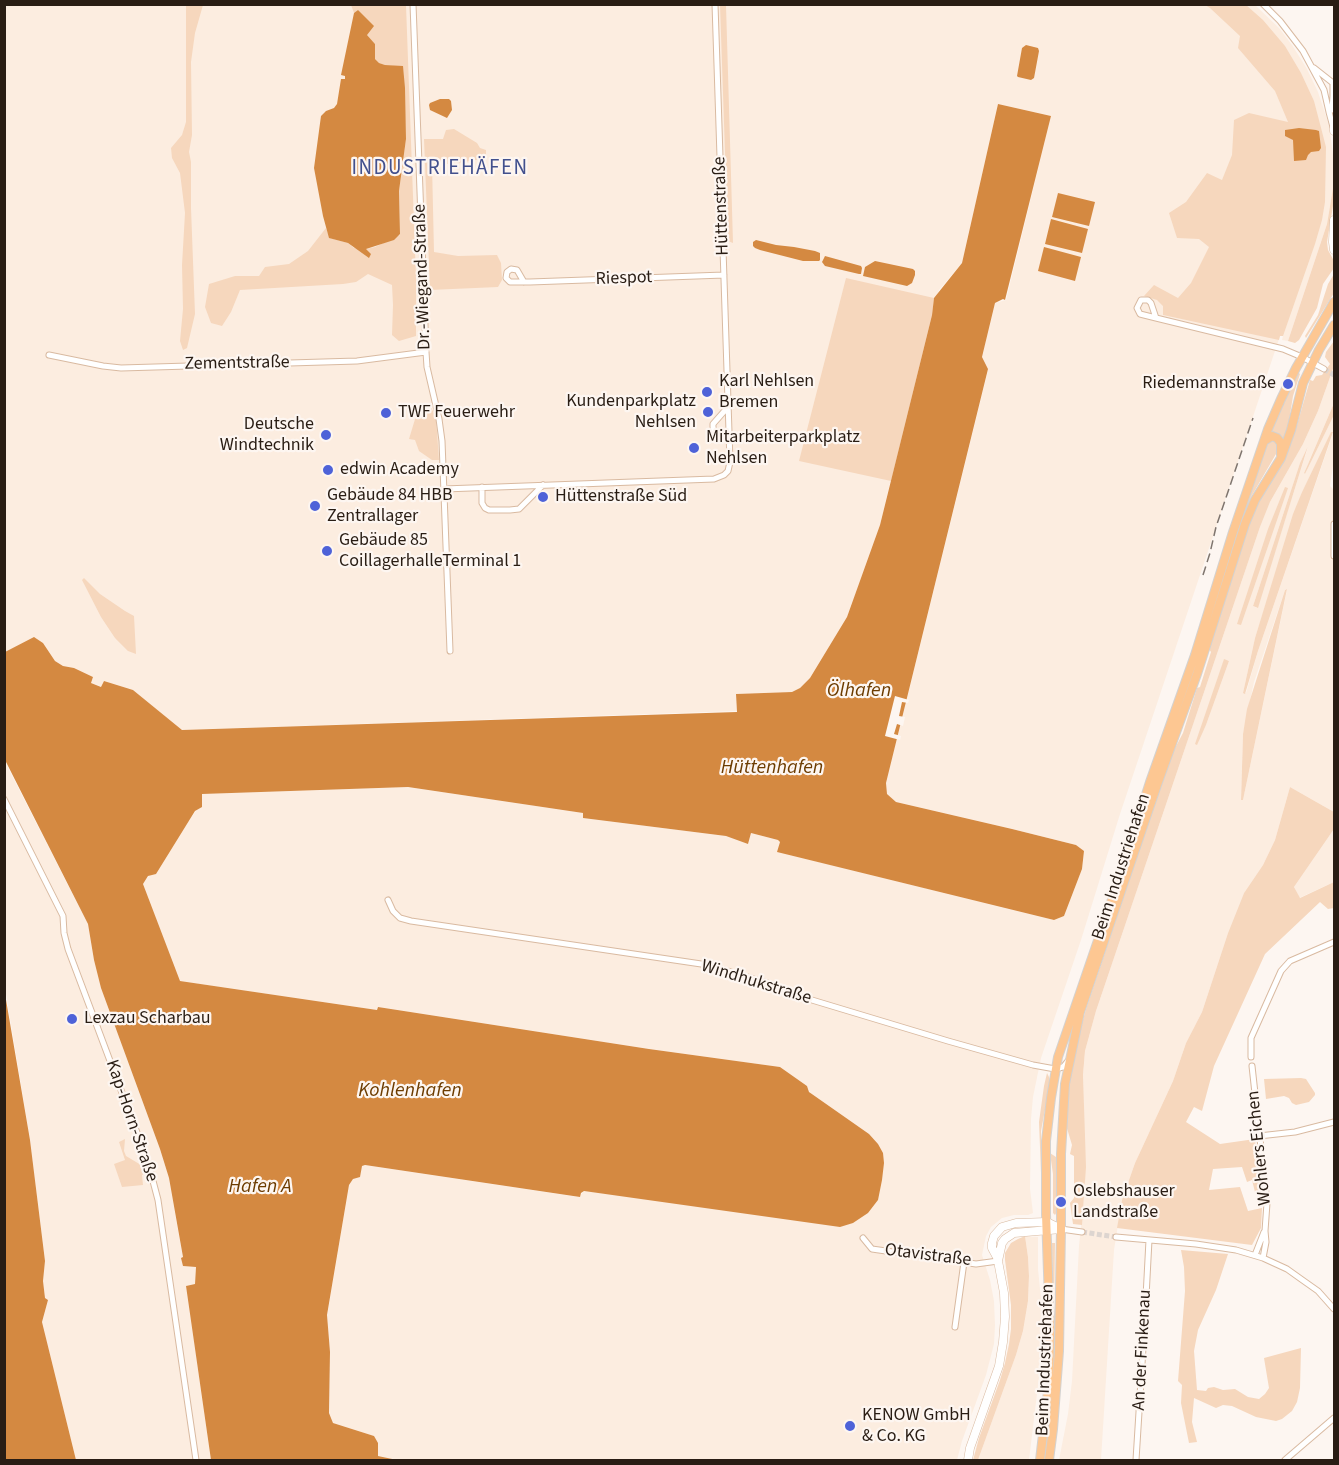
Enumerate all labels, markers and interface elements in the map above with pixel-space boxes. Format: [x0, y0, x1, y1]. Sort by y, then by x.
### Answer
district label: INDUSTRIEHÄFEN [351, 156, 529, 182]
street label: Hüttenstraße [709, 156, 735, 256]
street label: Dr.-Wiegand-Straße [410, 204, 436, 350]
street label: Riespot [595, 267, 653, 291]
street label: Zementstraße [184, 352, 290, 376]
place label: Karl Nehlsen Bremen [719, 371, 814, 413]
place label: Riedemannstraße [1142, 373, 1276, 395]
marker: Riedemannstraße [1281, 377, 1295, 391]
marker: Karl Nehlsen Bremen [700, 385, 714, 399]
place label: Kundenparkplatz Nehlsen [566, 391, 696, 434]
place label: TWF Feuerwehr [398, 402, 515, 424]
marker: Kundenparkplatz Nehlsen [701, 405, 715, 419]
marker: TWF Feuerwehr [379, 406, 393, 420]
place label: Deutsche Windtechnik [220, 414, 314, 456]
place label: Mitarbeiterparkplatz Nehlsen [706, 427, 860, 470]
marker: Deutsche Windtechnik [319, 428, 333, 442]
marker: Mitarbeiterparkplatz Nehlsen [687, 441, 701, 455]
place label: edwin Academy [340, 459, 459, 481]
marker: edwin Academy [321, 463, 335, 477]
place label: Gebäude 84 HBB Zentrallager [327, 485, 453, 528]
place label: Hüttenstraße Süd [555, 486, 687, 508]
marker: Hüttenstraße Süd [536, 490, 550, 504]
marker: Gebäude 84 HBB Zentrallager [308, 499, 322, 513]
place label: Gebäude 85 CoillagerhalleTerminal 1 [339, 530, 521, 572]
marker: Gebäude 85 CoillagerhalleTerminal 1 [320, 544, 334, 558]
water label: Ölhafen [827, 680, 891, 704]
water label: Hüttenhafen [721, 757, 823, 781]
street label: Beim Industriehafen [1088, 791, 1156, 943]
street label: Windhukstraße [698, 956, 814, 1010]
place label: Lexzau Scharbau [84, 1008, 211, 1030]
marker: Lexzau Scharbau [65, 1012, 79, 1026]
street label: Kap-Horn-Straße [100, 1057, 162, 1185]
water label: Kohlenhafen [358, 1080, 462, 1104]
street label: Wohlers Eichen [1243, 1090, 1277, 1206]
water label: Hafen A [229, 1176, 291, 1200]
place label: Oslebshauser Landstraße [1073, 1181, 1175, 1224]
marker: Oslebshauser Landstraße [1054, 1195, 1068, 1209]
street label: Otavistraße [884, 1240, 972, 1272]
street label: Beim Industriehafen [1033, 1283, 1059, 1437]
street label: An der Finkenau [1129, 1289, 1157, 1411]
place label: KENOW GmbH & Co. KG [862, 1405, 971, 1448]
marker: KENOW GmbH & Co. KG [843, 1419, 857, 1433]

